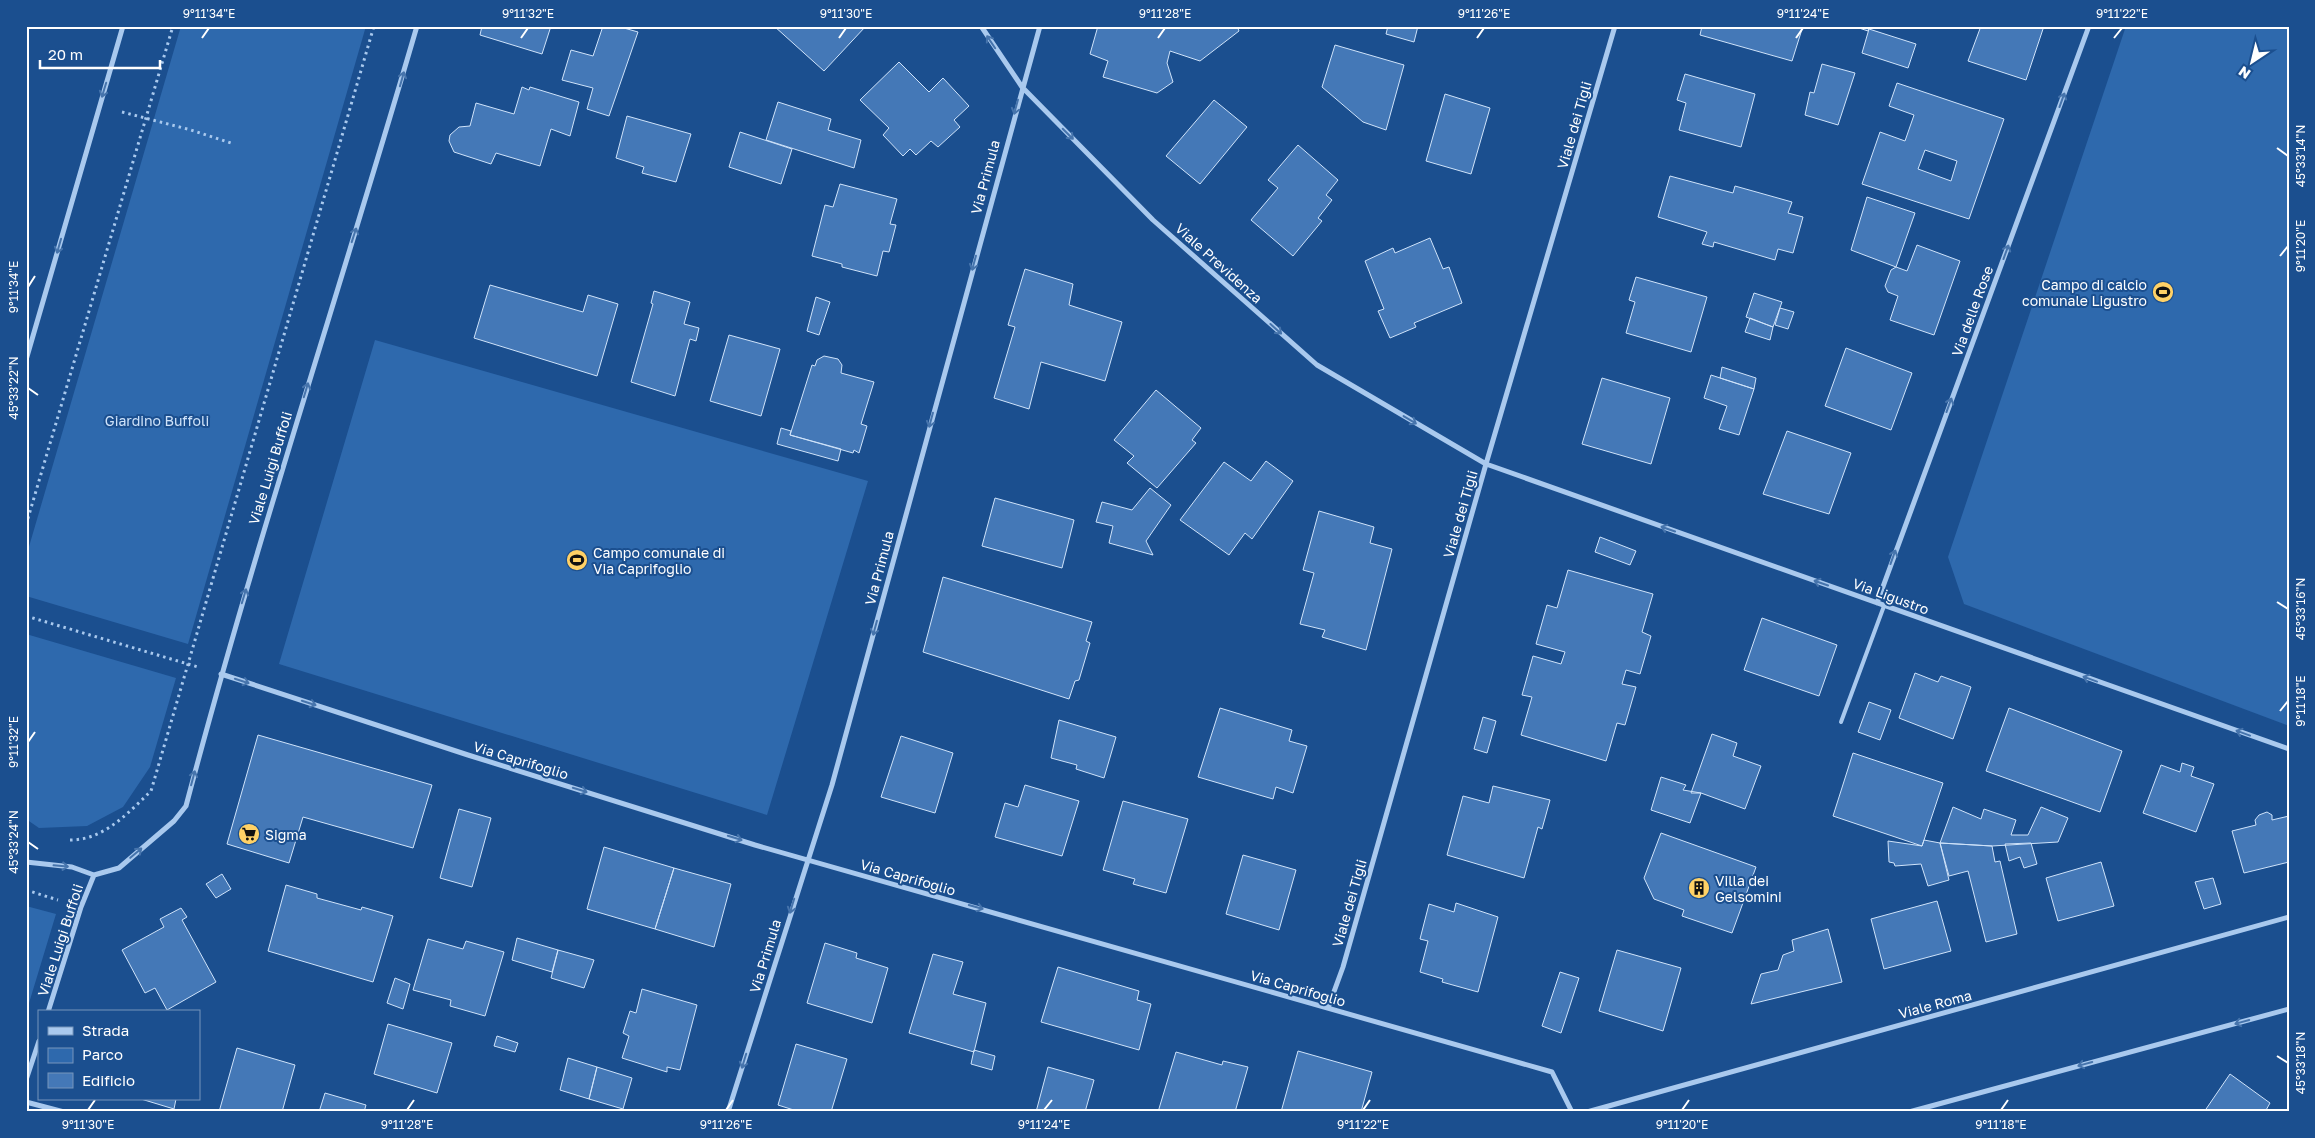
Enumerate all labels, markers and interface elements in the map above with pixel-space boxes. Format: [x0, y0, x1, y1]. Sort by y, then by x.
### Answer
text: 9°11'34"E [183, 6, 235, 21]
text: 9°11'32"E [502, 6, 554, 21]
text: 9°11'30"E [820, 6, 872, 21]
text: 9°11'28"E [1139, 6, 1191, 21]
text: 9°11'26"E [1458, 6, 1510, 21]
text: 9°11'24"E [1777, 6, 1829, 21]
text: 9°11'22"E [2096, 6, 2148, 21]
one-way arrow [986, 35, 997, 49]
scale bar [40, 38, 160, 70]
north arrow [2228, 38, 2278, 88]
text: 20 m [48, 45, 83, 63]
text: N [2235, 63, 2253, 83]
one-way arrow [397, 72, 407, 88]
street label: Viale dei Tigli [1553, 79, 1595, 171]
one-way arrow [99, 81, 109, 97]
one-way arrow [2058, 93, 2067, 108]
one-way arrow [1011, 98, 1021, 114]
text: 45°33'14"N [2293, 125, 2308, 187]
one-way arrow [1062, 128, 1074, 140]
street label: Via Primula [967, 138, 1003, 216]
street label: Viale Previdenza [1172, 219, 1266, 307]
text: 9°11'20"E [2293, 220, 2308, 272]
one-way arrow [350, 227, 360, 243]
one-way arrow [54, 237, 63, 253]
one-way arrow [2001, 245, 2011, 260]
one-way arrow [968, 255, 978, 271]
text: 9°11'34"E [6, 261, 21, 313]
street label: Via delle Rose [1948, 263, 1996, 359]
place label: Campo di calcio comunale Ligustro [2022, 276, 2147, 309]
sports icon: Campo di calcio comunale Ligustro [2151, 280, 2175, 304]
one-way arrow [1270, 323, 1283, 334]
text: 45°33'22"N [6, 356, 21, 420]
one-way arrow [301, 382, 311, 398]
one-way arrow [1945, 398, 1954, 413]
street label: Viale Luigi Buffoli [245, 409, 295, 527]
park label: Giardino Buffoli [105, 412, 209, 429]
one-way arrow [926, 412, 935, 428]
one-way arrow [1402, 415, 1417, 425]
street label: Viale dei Tigli [1439, 468, 1481, 560]
one-way arrow [1661, 524, 1676, 533]
street label: Via Primula [861, 529, 897, 607]
place label: Campo comunale di Via Caprifoglio [593, 544, 725, 577]
sports icon: Campo comunale di Via Caprifoglio [565, 548, 589, 572]
one-way arrow [1889, 550, 1898, 566]
street label: Via Ligustro [1850, 574, 1932, 618]
one-way arrow [1813, 578, 1829, 588]
text: 45°33'16"N [2293, 578, 2308, 640]
one-way arrow [239, 588, 249, 604]
one-way arrow [870, 619, 879, 635]
one-way arrow [2082, 674, 2098, 683]
text: 9°11'18"E [2293, 675, 2308, 727]
one-way arrow [233, 676, 249, 686]
one-way arrow [301, 698, 317, 708]
text: 9°11'32"E [6, 716, 21, 768]
one-way arrow [2236, 728, 2251, 737]
street label: Via Caprifoglio [471, 737, 571, 783]
one-way arrow [189, 770, 199, 786]
one-way arrow [572, 786, 588, 796]
text: 45°33'24"N [6, 810, 21, 874]
supermarket icon: Sigma [237, 822, 261, 846]
place label: Sigma [265, 826, 307, 843]
one-way arrow [727, 834, 743, 844]
one-way arrow [130, 847, 143, 858]
street label: Via Caprifoglio [858, 855, 958, 899]
street label: Viale dei Tigli [1328, 857, 1370, 949]
one-way arrow [52, 861, 68, 871]
place label: Villa dei Gelsomini [1715, 872, 1782, 905]
building icon: Villa dei Gelsomini [1687, 876, 1711, 900]
street label: Viale Luigi Buffoli [34, 881, 86, 999]
one-way arrow [787, 898, 797, 914]
one-way arrow [967, 903, 983, 913]
street label: Via Primula [746, 917, 784, 995]
street label: Via Caprifoglio [1248, 966, 1348, 1010]
street label: Viale Roma [1897, 986, 1973, 1022]
legend [38, 1010, 200, 1100]
one-way arrow [2234, 1018, 2250, 1027]
text: Strada [82, 1021, 129, 1039]
text: 45°33'18"N [2293, 1032, 2308, 1094]
text: Parco [82, 1045, 123, 1063]
one-way arrow [738, 1053, 748, 1069]
one-way arrow [2077, 1060, 2093, 1070]
text: Edificio [82, 1071, 135, 1089]
text: 9°11'30"E [62, 1117, 114, 1132]
text: 9°11'28"E [381, 1117, 433, 1132]
text: 9°11'26"E [700, 1117, 752, 1132]
text: 9°11'24"E [1018, 1117, 1070, 1132]
text: 9°11'22"E [1337, 1117, 1389, 1132]
text: 9°11'20"E [1656, 1117, 1708, 1132]
text: 9°11'18"E [1975, 1117, 2027, 1132]

